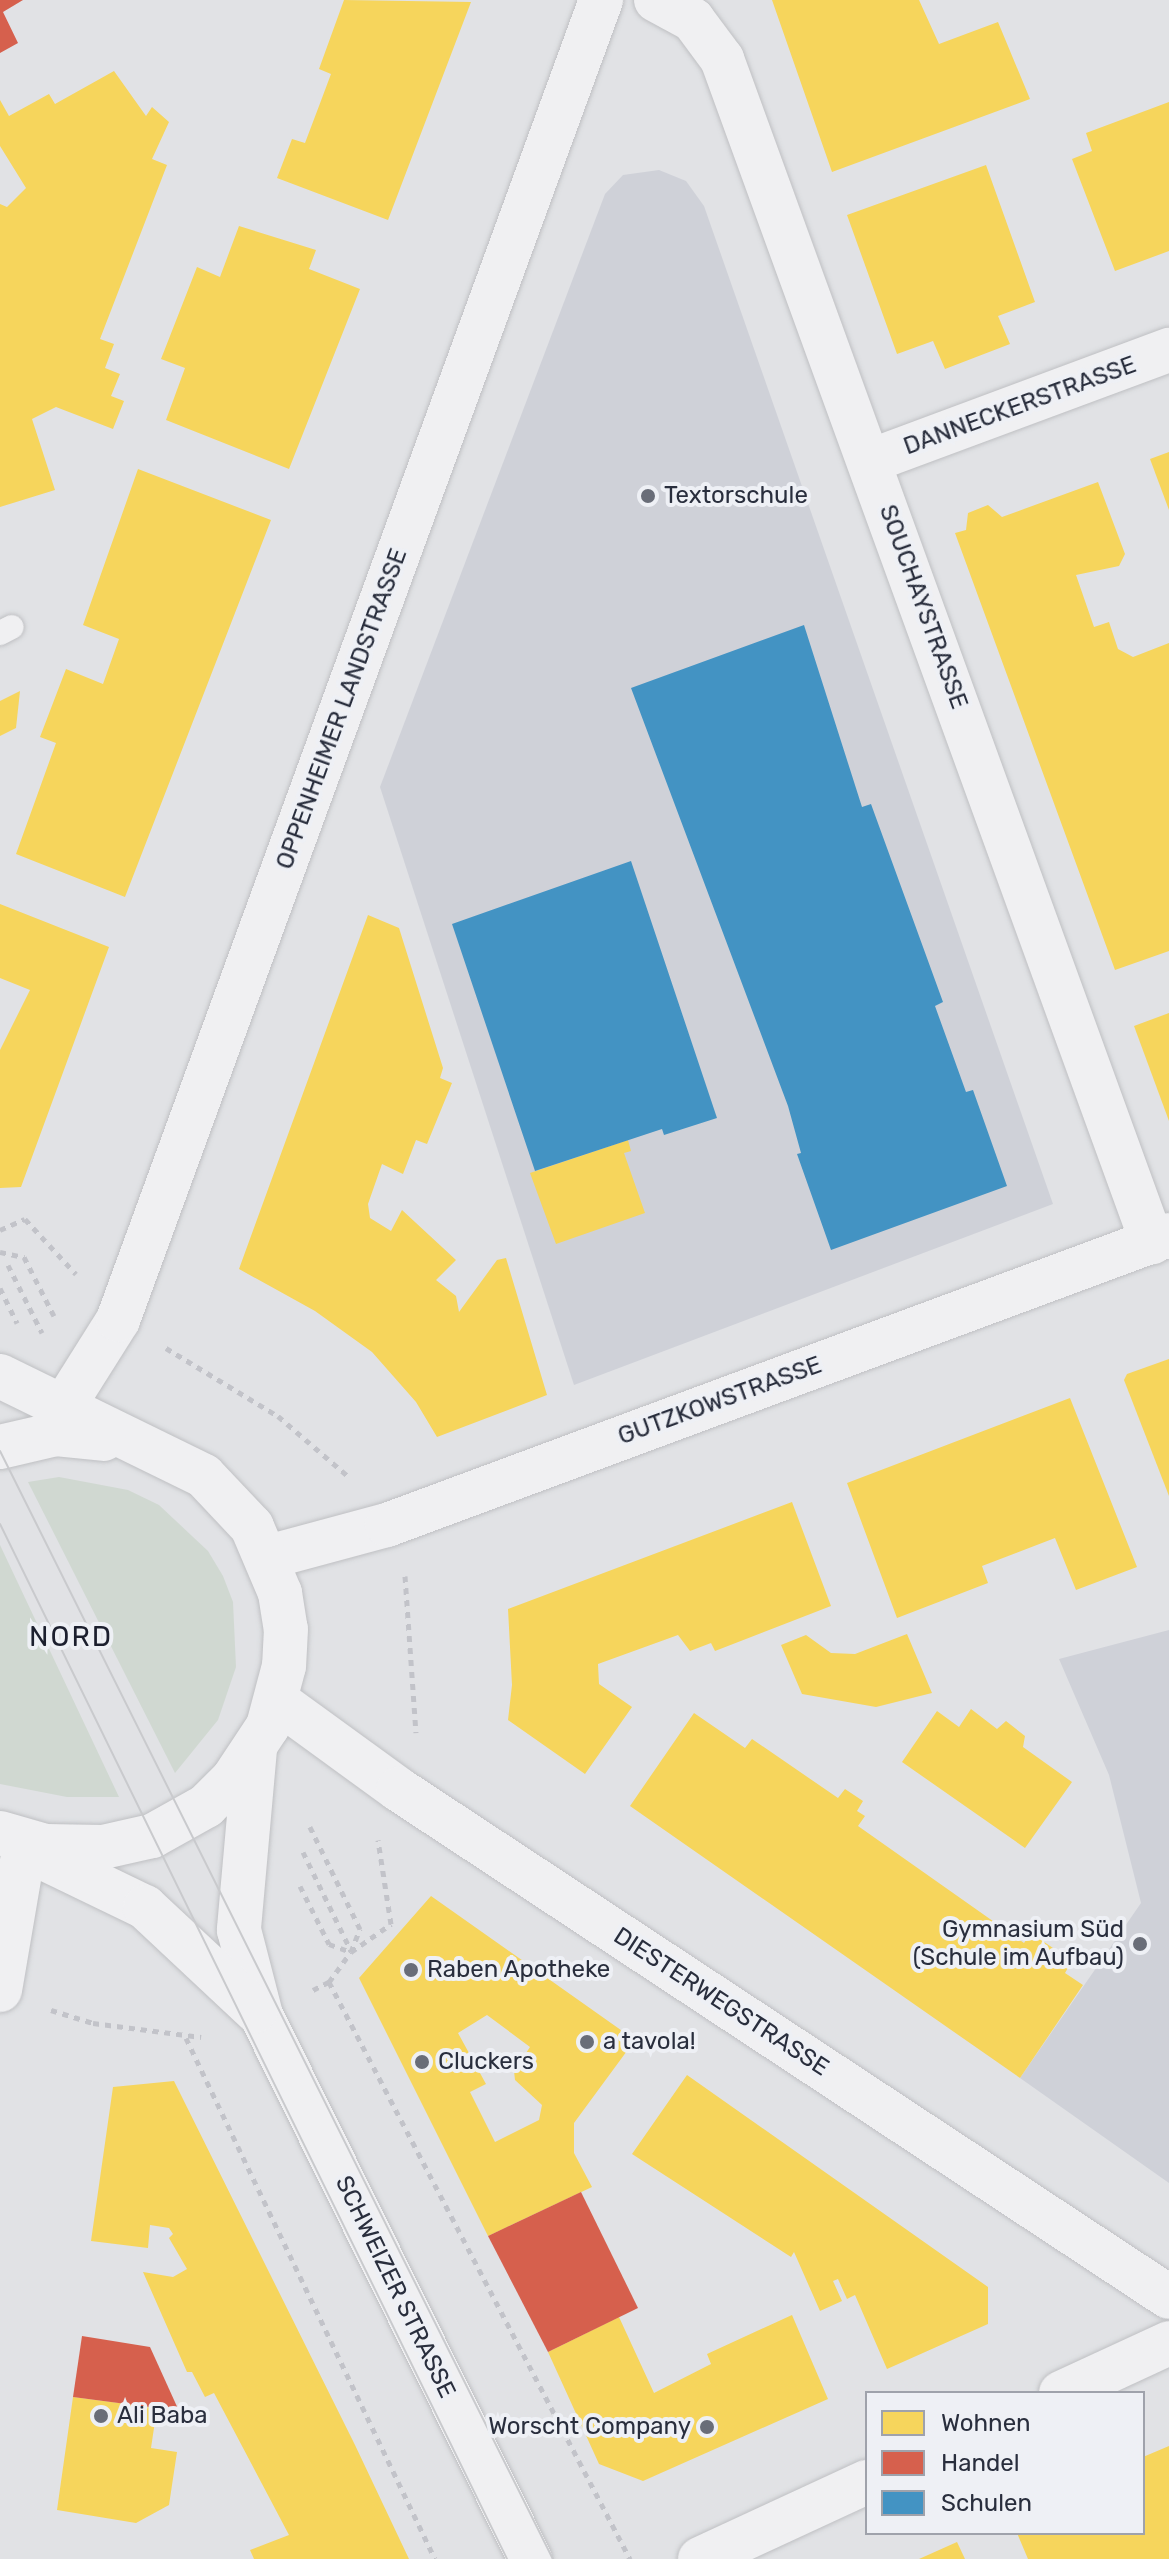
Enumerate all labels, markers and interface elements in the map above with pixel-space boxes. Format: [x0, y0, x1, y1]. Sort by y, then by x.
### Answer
street label: DANNECKERSTRASSE [900, 351, 1140, 461]
place label: Textorschule [664, 482, 808, 510]
marker: Textorschule [639, 487, 657, 505]
street label: SOUCHAYSTRASSE [873, 501, 973, 713]
street label: OPPENHEIMER LANDSTRASSE [270, 545, 414, 873]
street label: GUTZKOWSTRASSE [614, 1351, 826, 1451]
district label: NORD [29, 1620, 113, 1654]
place label: Gymnasium Süd (Schule im Aufbau) [912, 1916, 1124, 1972]
street label: DIESTERWEGSTRASSE [608, 1922, 834, 2082]
marker: Gymnasium Süd (Schule im Aufbau) [1131, 1935, 1149, 1953]
place label: Raben Apotheke [427, 1956, 611, 1984]
marker: Raben Apotheke [402, 1961, 420, 1979]
place label: a tavola! [603, 2028, 696, 2056]
marker: a tavola! [578, 2033, 596, 2051]
place label: Cluckers [438, 2048, 534, 2076]
marker: Cluckers [413, 2053, 431, 2071]
street label: SCHWEIZER STRASSE [329, 2171, 461, 2403]
legend [865, 2391, 1145, 2535]
place label: Ali Baba [117, 2402, 207, 2430]
marker: Ali Baba [92, 2407, 110, 2425]
text: Wohnen [941, 2409, 1031, 2437]
place label: Worscht Company [488, 2413, 691, 2441]
marker: Worscht Company [698, 2418, 716, 2436]
text: Handel [941, 2449, 1019, 2477]
text: Schulen [941, 2489, 1032, 2517]

